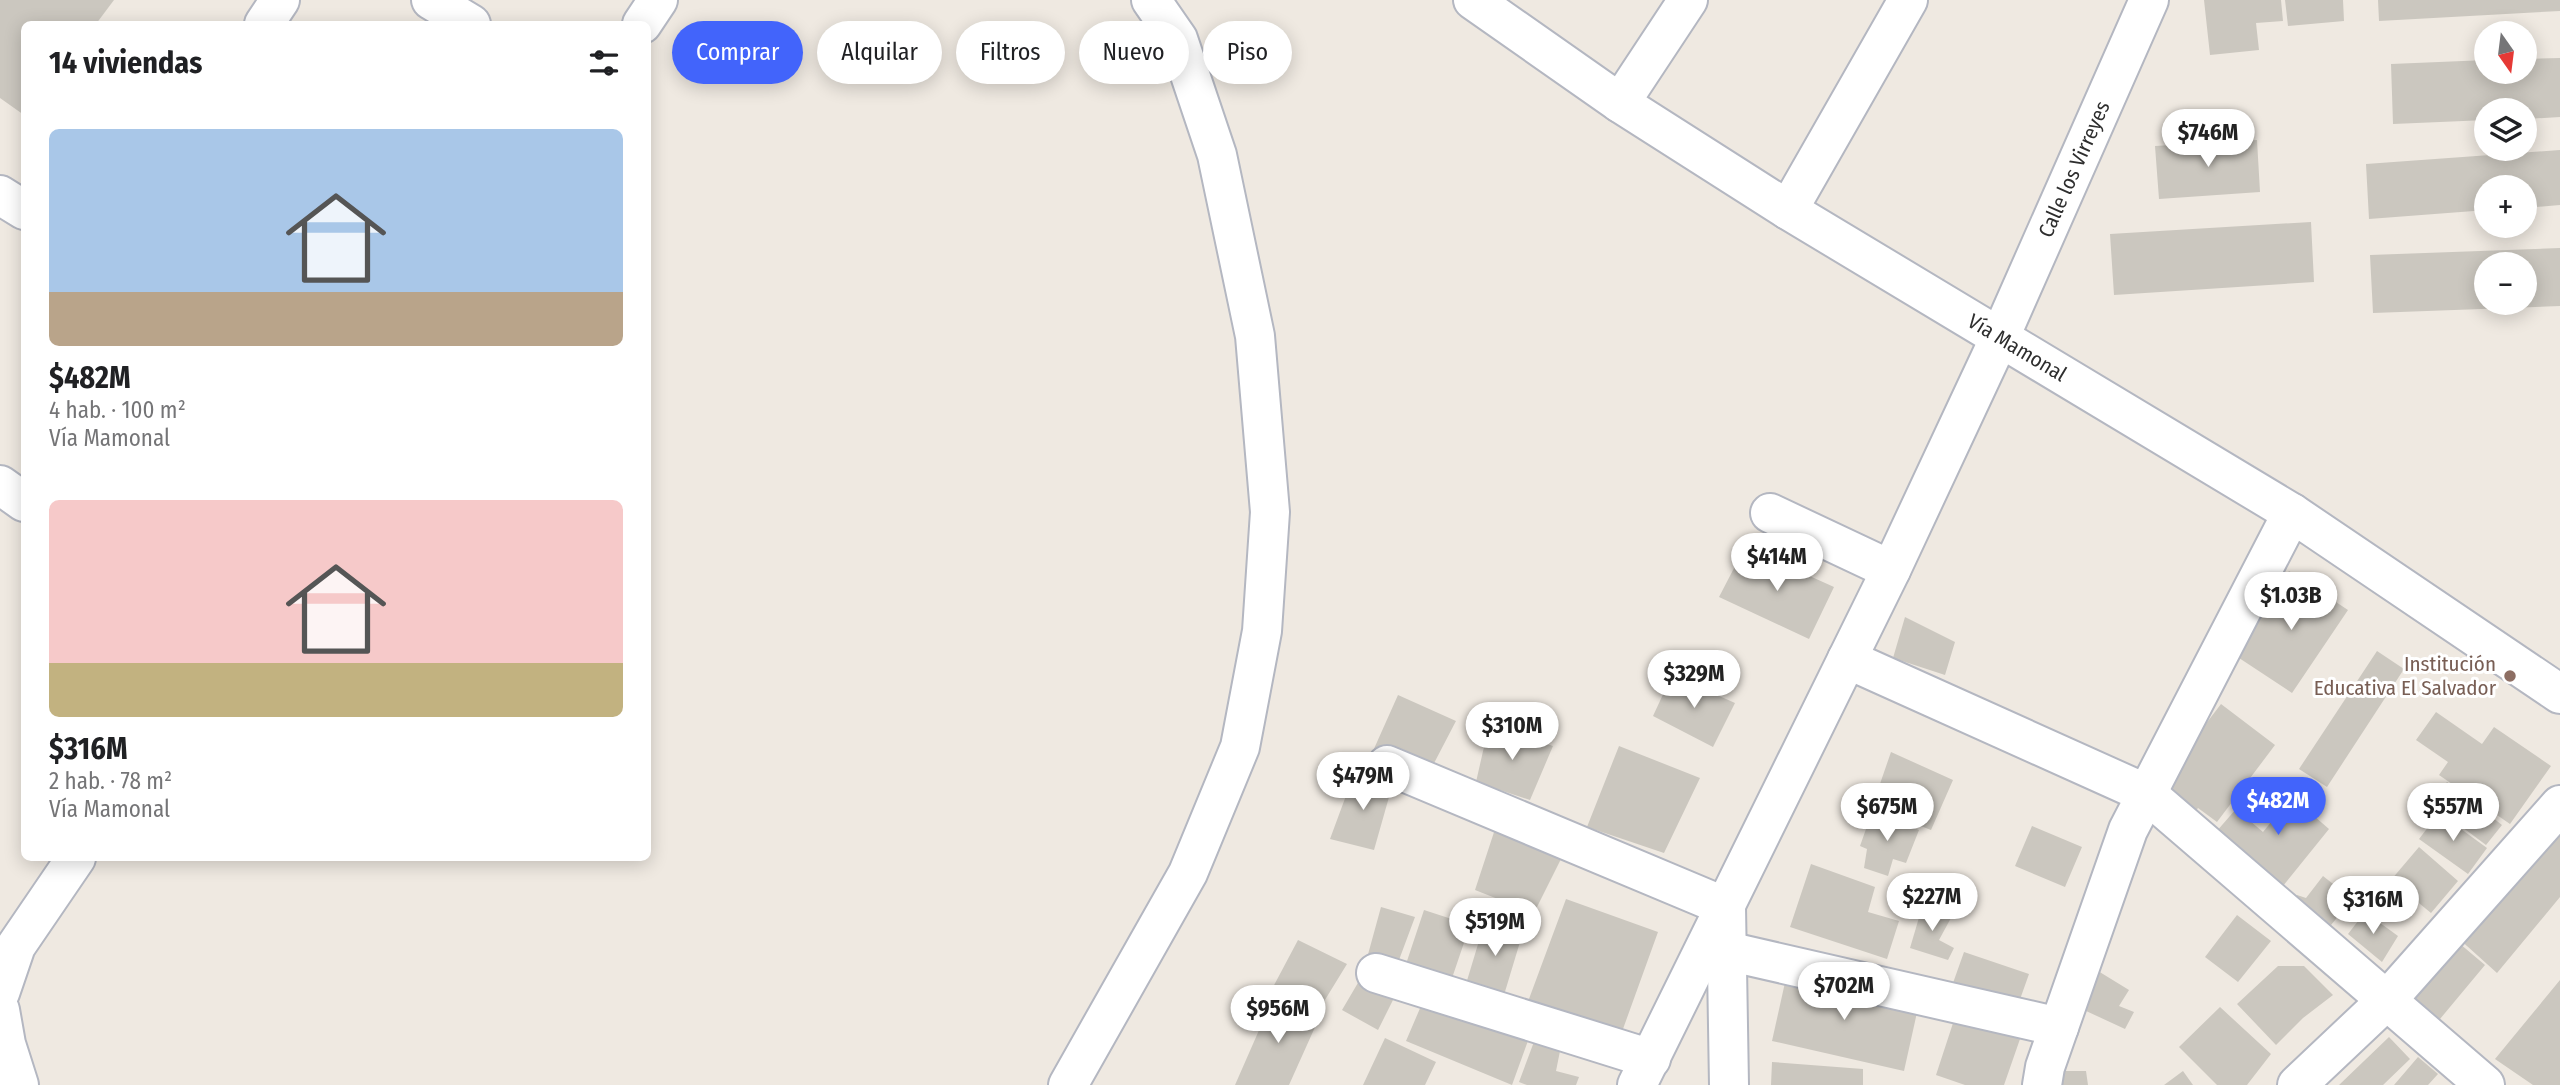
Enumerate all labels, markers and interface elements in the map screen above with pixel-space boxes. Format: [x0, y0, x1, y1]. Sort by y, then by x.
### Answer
chip: Comprar [672, 21, 803, 84]
chip: Alquilar [817, 21, 942, 84]
chip: Filtros [956, 21, 1065, 84]
chip: Nuevo [1079, 21, 1189, 84]
chip: Piso [1203, 21, 1292, 84]
north arrow [2474, 21, 2538, 84]
map controls [2474, 21, 2537, 315]
icon: filters [585, 44, 623, 82]
text: 14 viviendas [49, 45, 202, 81]
street label: Calle los Virreyes [2033, 97, 2116, 241]
button: layers [2474, 98, 2537, 161]
pin: $746M [2159, 110, 2257, 169]
text: $746M [2178, 118, 2238, 146]
icon: home [273, 175, 399, 301]
button: + [2474, 175, 2537, 238]
button: − [2474, 252, 2537, 315]
street label: Vía Mamonal [1963, 308, 2072, 388]
text: $482M [49, 360, 131, 396]
text: 4 hab. · 100 m² [49, 396, 186, 424]
text: Vía Mamonal [49, 424, 170, 452]
pin: $414M [1728, 534, 1826, 593]
text: $414M [1747, 542, 1807, 570]
icon: home [273, 546, 399, 672]
pin: $1.03B [2234, 572, 2348, 632]
text: $1.03B [2260, 581, 2322, 609]
pin: $329M [1645, 650, 1743, 710]
place label: Institución Educativa El Salvador [2314, 651, 2497, 701]
text: $329M [1663, 659, 1725, 687]
marker: Institución Educativa El Salvador [2502, 668, 2518, 684]
pin: $310M [1463, 702, 1561, 762]
text: $310M [1482, 711, 1542, 739]
text: $316M [49, 731, 128, 767]
pin: $479M [1314, 752, 1412, 812]
text: $479M [1333, 761, 1393, 789]
text: 2 hab. · 78 m² [49, 767, 172, 795]
pin: $482M [2229, 778, 2327, 837]
pin: $675M [1838, 784, 1936, 843]
pin: $557M [2404, 784, 2502, 843]
text: $482M [2247, 786, 2309, 814]
text: $675M [1857, 792, 1917, 820]
text: $557M [2423, 792, 2483, 820]
text: Vía Mamonal [49, 795, 170, 823]
pin: $227M [1883, 874, 1981, 933]
pin: $316M [2324, 876, 2422, 936]
text: $227M [1903, 882, 1961, 910]
text: $316M [2343, 885, 2403, 913]
pin: $519M [1446, 898, 1544, 958]
text: $519M [1465, 907, 1525, 935]
pin: $702M [1795, 962, 1893, 1022]
text: $702M [1814, 971, 1874, 999]
pin: $956M [1229, 986, 1327, 1045]
text: $956M [1247, 994, 1309, 1022]

